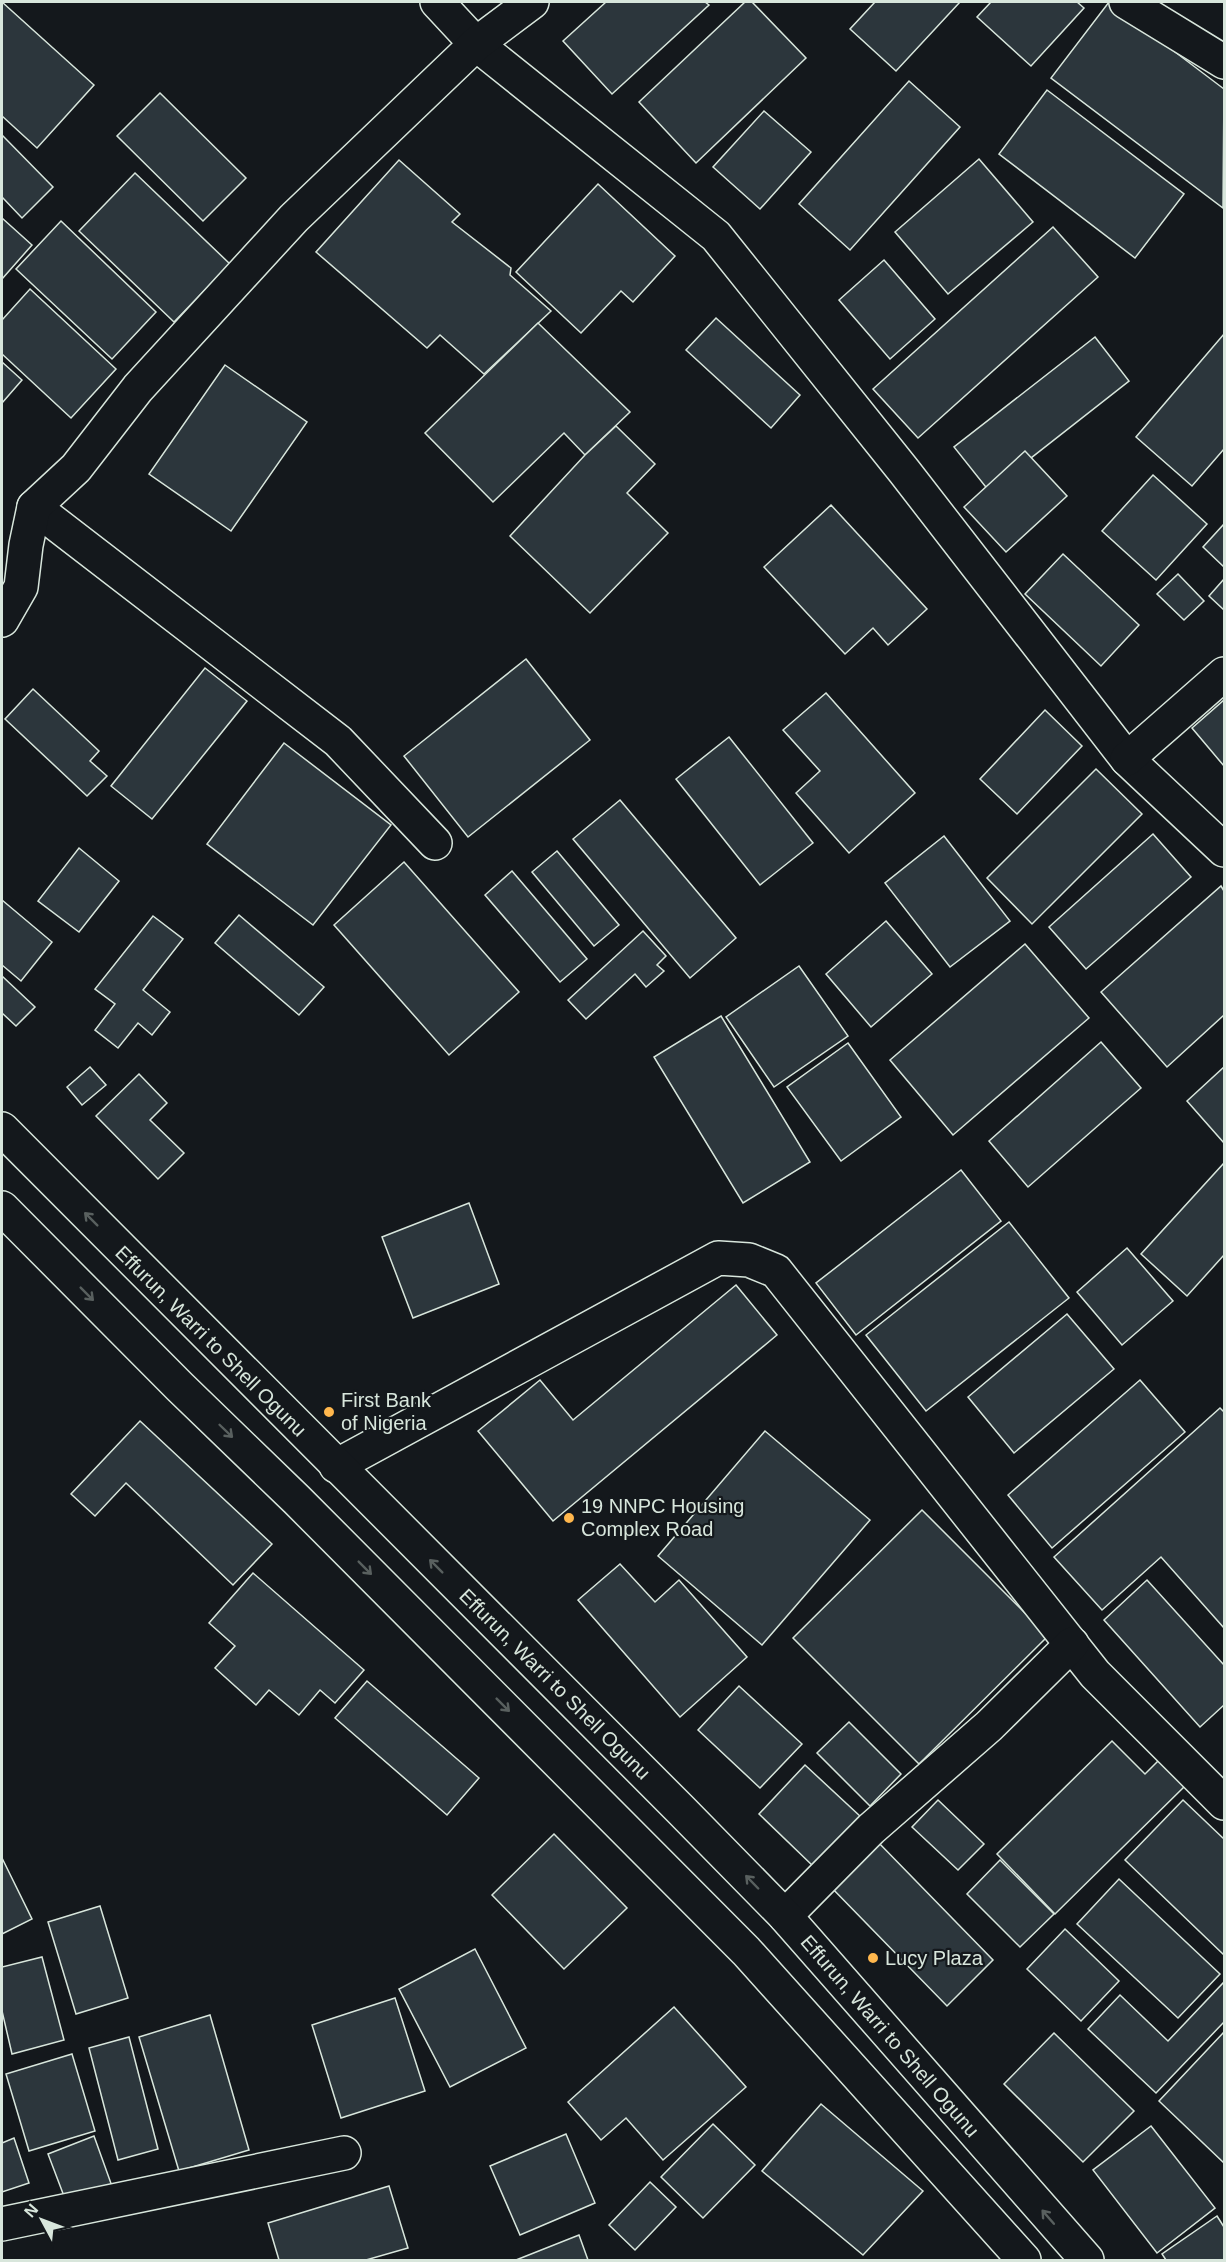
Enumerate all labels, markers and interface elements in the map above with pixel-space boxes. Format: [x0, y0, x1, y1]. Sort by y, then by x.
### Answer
one-way arrow [83, 1212, 98, 1227]
street label: Effurun, Warri to Shell Ogunu [111, 1241, 311, 1441]
one-way arrow [80, 1286, 95, 1301]
place label: First Bank of Nigeria [341, 1389, 432, 1434]
marker: First Bank of Nigeria [322, 1405, 336, 1419]
one-way arrow [218, 1424, 233, 1438]
place label: 19 NNPC Housing Complex Road [581, 1495, 744, 1540]
marker: 19 NNPC Housing Complex Road [562, 1511, 576, 1525]
one-way arrow [429, 1558, 443, 1573]
one-way arrow [357, 1560, 372, 1575]
street label: Effurun, Warri to Shell Ogunu [455, 1584, 655, 1784]
one-way arrow [495, 1698, 510, 1713]
one-way arrow [744, 1875, 759, 1890]
street label: Effurun, Warri to Shell Ogunu [796, 1931, 984, 2141]
place label: Lucy Plaza [885, 1947, 984, 1969]
marker: Lucy Plaza [866, 1951, 880, 1965]
north arrow [12, 2190, 72, 2250]
text: N [21, 2201, 41, 2220]
one-way arrow [1041, 2209, 1055, 2224]

